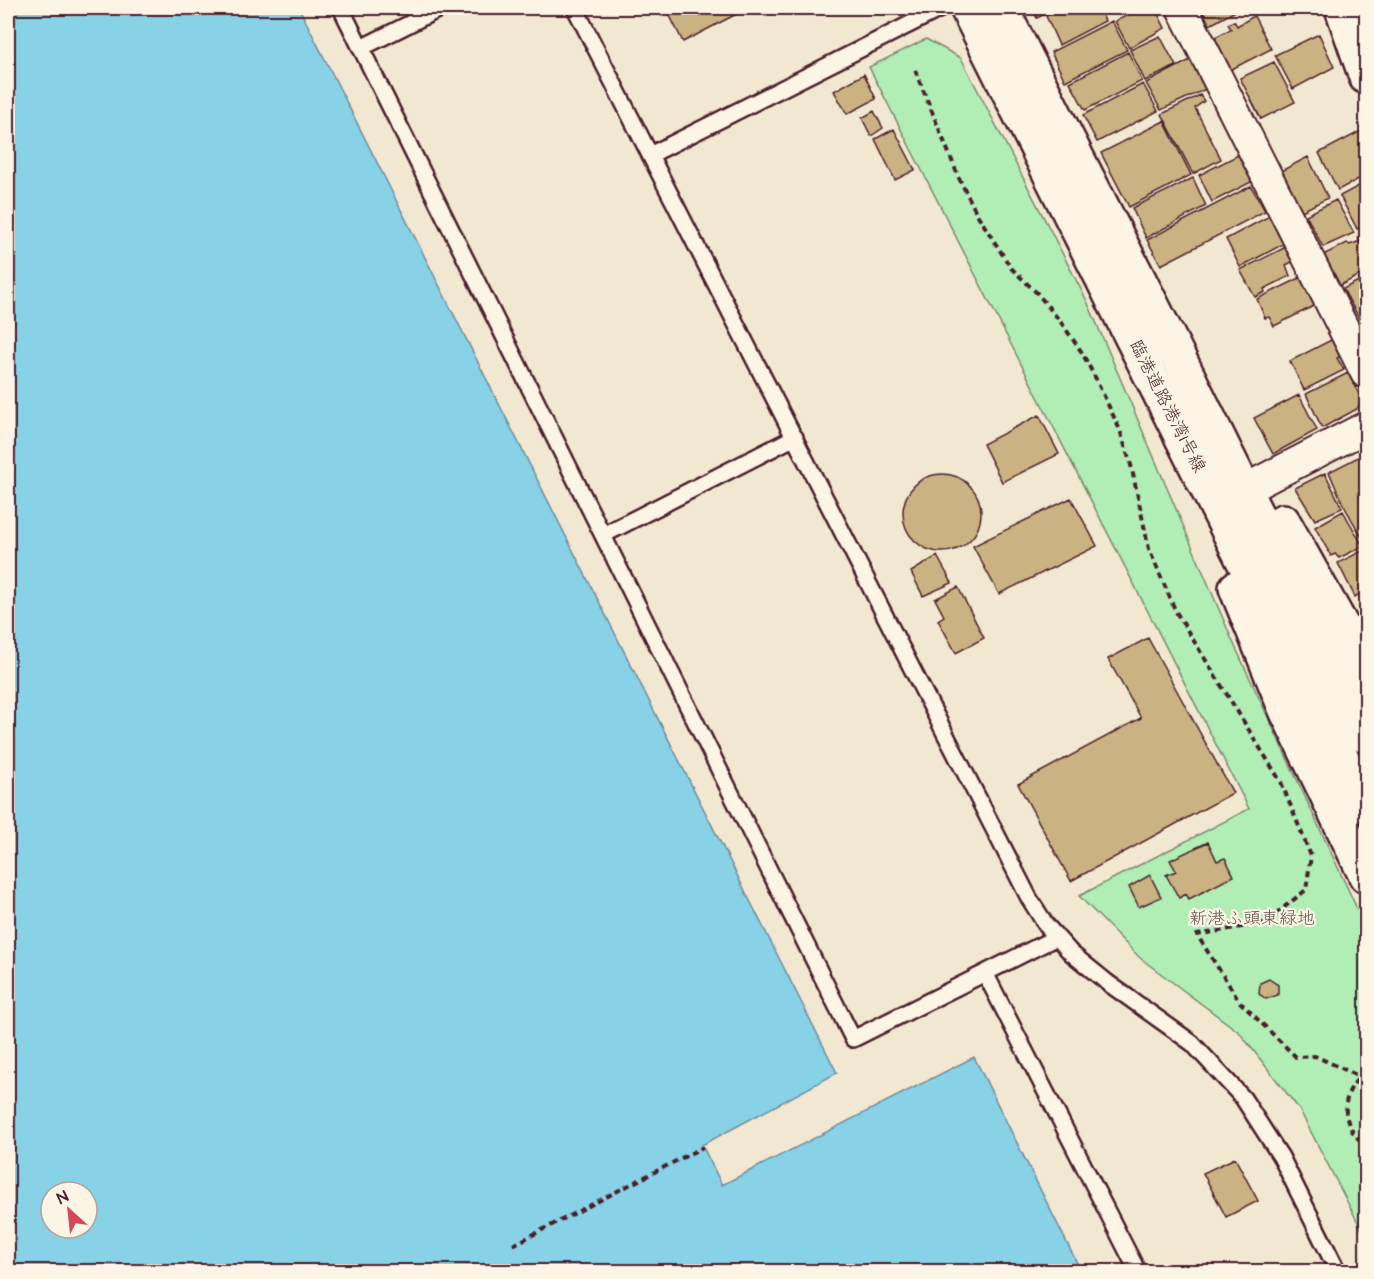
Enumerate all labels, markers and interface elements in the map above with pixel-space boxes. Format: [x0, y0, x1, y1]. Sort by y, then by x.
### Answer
street label: 臨港道路港湾1号線 [1123, 335, 1212, 477]
park label: 新港ふ頭東緑地 [1189, 906, 1315, 931]
north arrow [39, 1180, 99, 1240]
text: N [53, 1185, 72, 1210]

